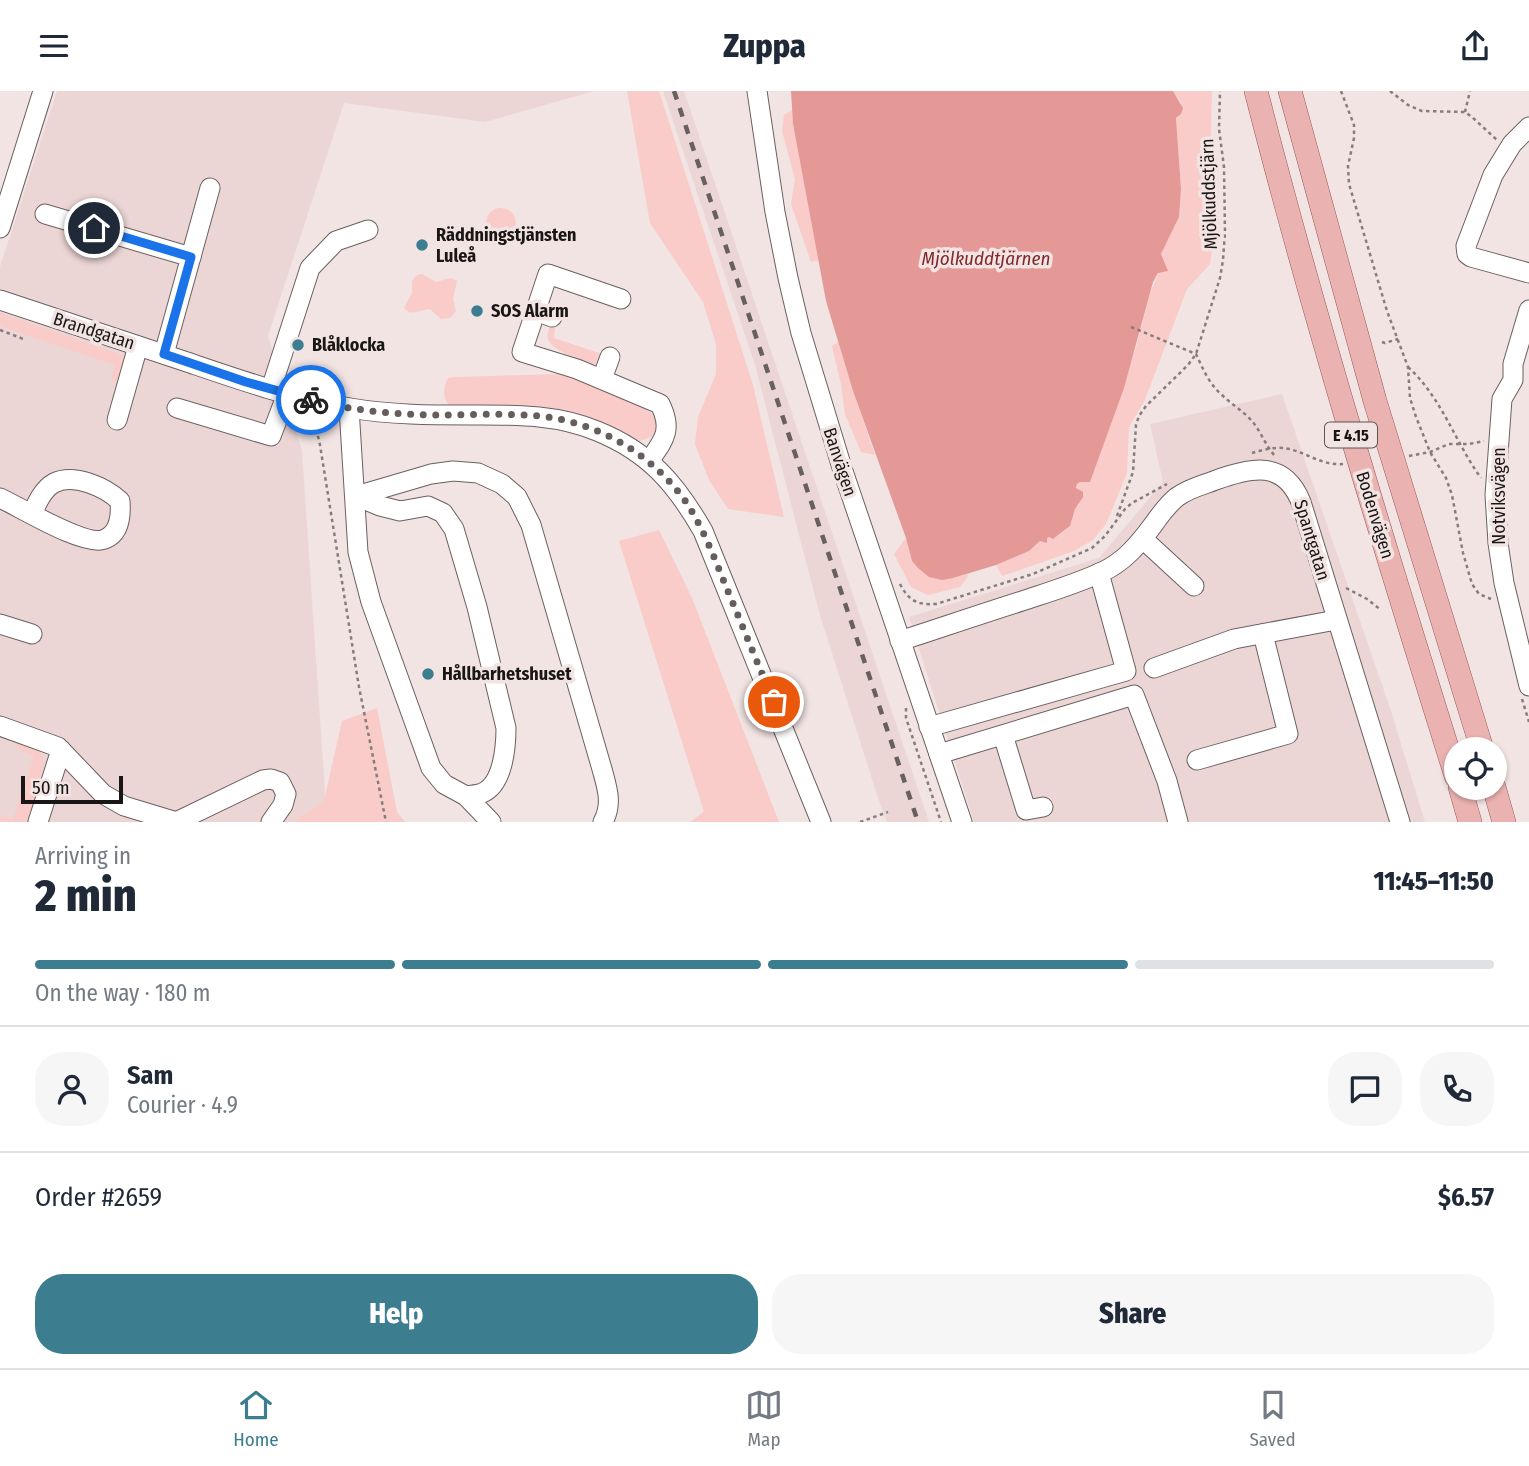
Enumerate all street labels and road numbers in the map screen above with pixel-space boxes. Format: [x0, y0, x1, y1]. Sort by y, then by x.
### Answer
street label: Mjölkuddstjärn [1196, 138, 1222, 250]
street label: Brandgatan [50, 307, 138, 355]
road number: E 4.15 [1325, 423, 1377, 447]
street label: Banvägen [819, 425, 861, 499]
street label: Notviksvägen [1488, 447, 1510, 545]
street label: Bodenvägen [1351, 469, 1399, 561]
street label: Spantgatan [1289, 497, 1335, 583]

